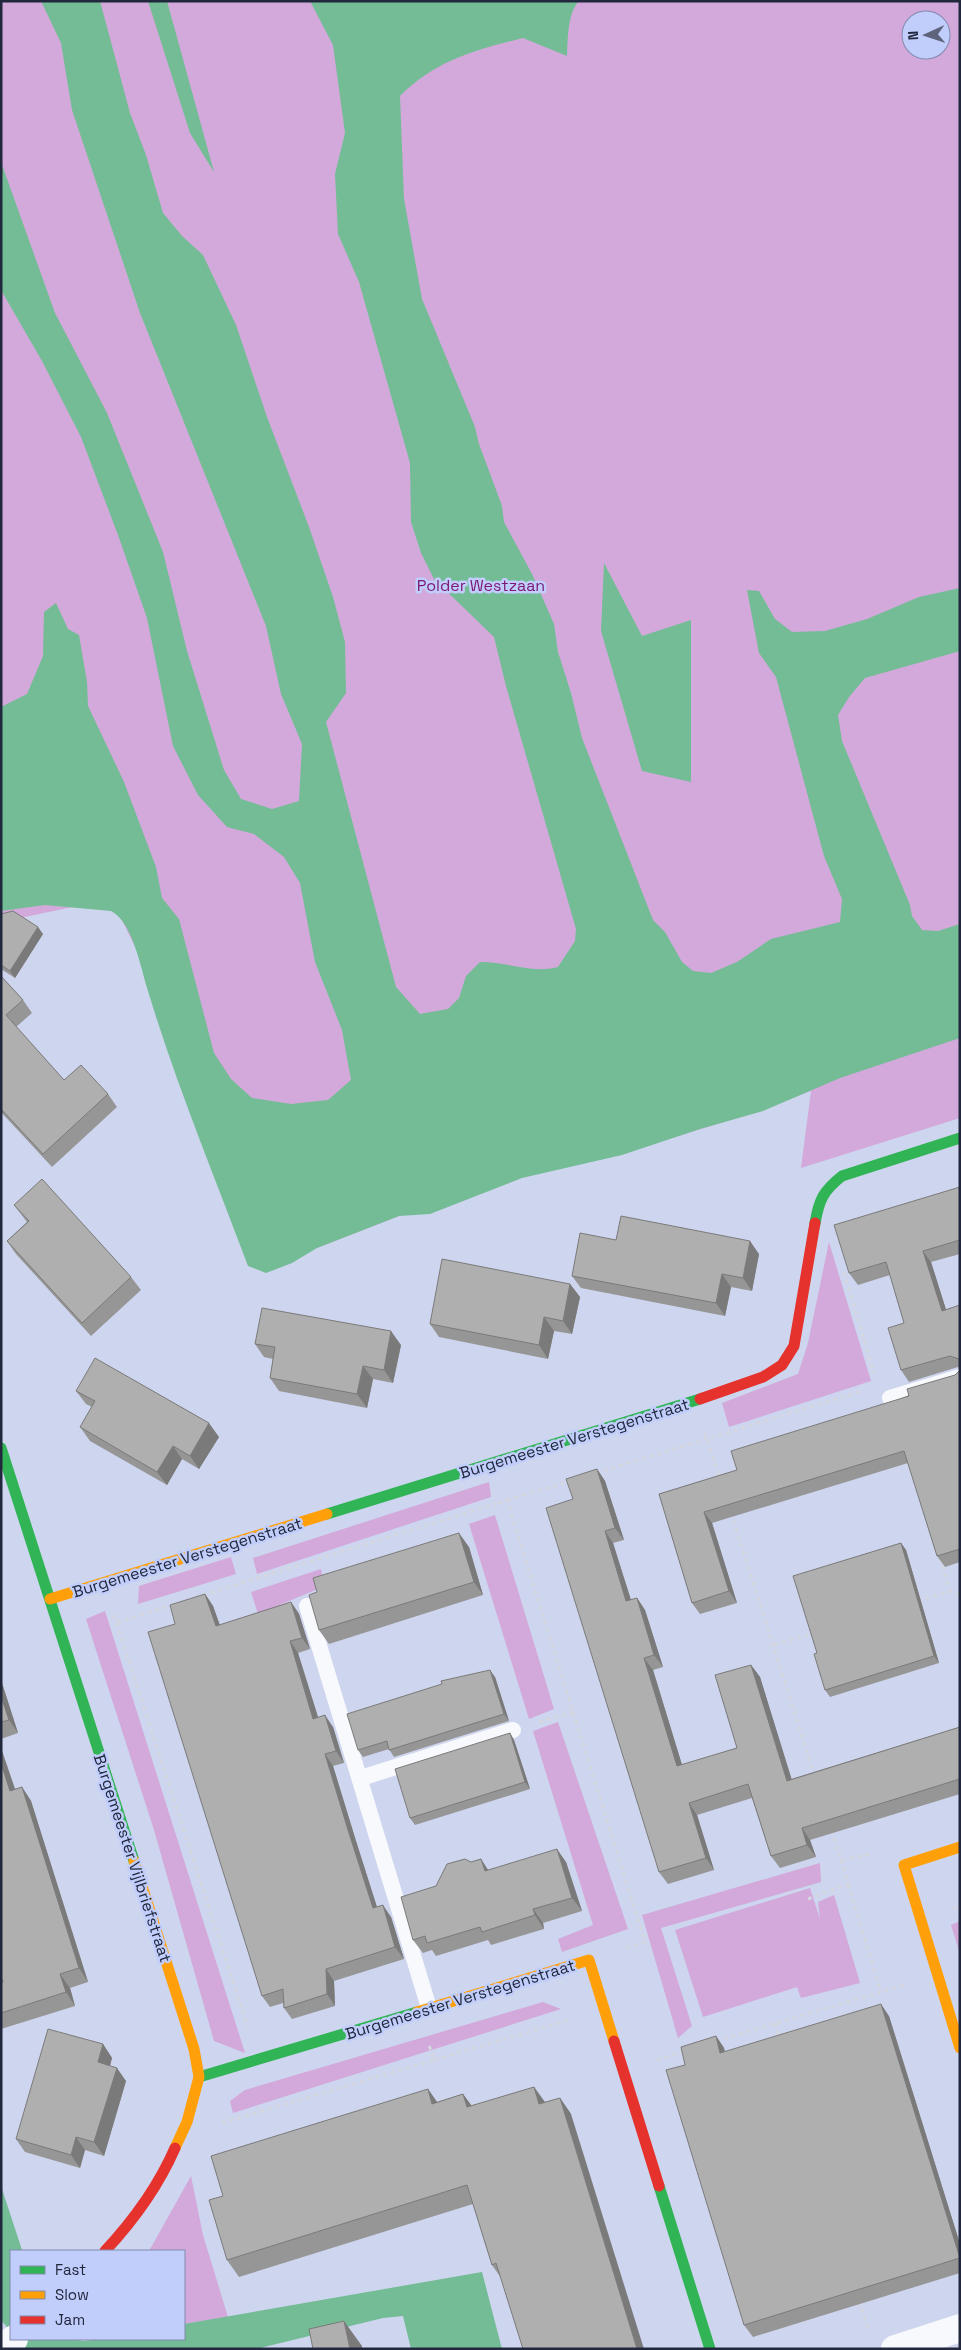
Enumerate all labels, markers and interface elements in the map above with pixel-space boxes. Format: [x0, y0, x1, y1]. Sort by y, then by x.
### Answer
north arrow [901, 10, 951, 60]
text: N [904, 31, 922, 41]
park label: Polder Westzaan [417, 575, 545, 596]
street label: Burgemeester Verstegenstraat [457, 1394, 691, 1483]
street label: Burgemeester Verstegenstraat [70, 1513, 304, 1602]
street label: Burgemeester Vijlbriefstraat [89, 1751, 176, 1965]
street label: Burgemeester Verstegenstraat [343, 1955, 577, 2044]
legend [10, 2250, 185, 2340]
text: Fast [55, 2260, 86, 2279]
text: Slow [55, 2285, 89, 2304]
text: Jam [55, 2310, 85, 2329]

